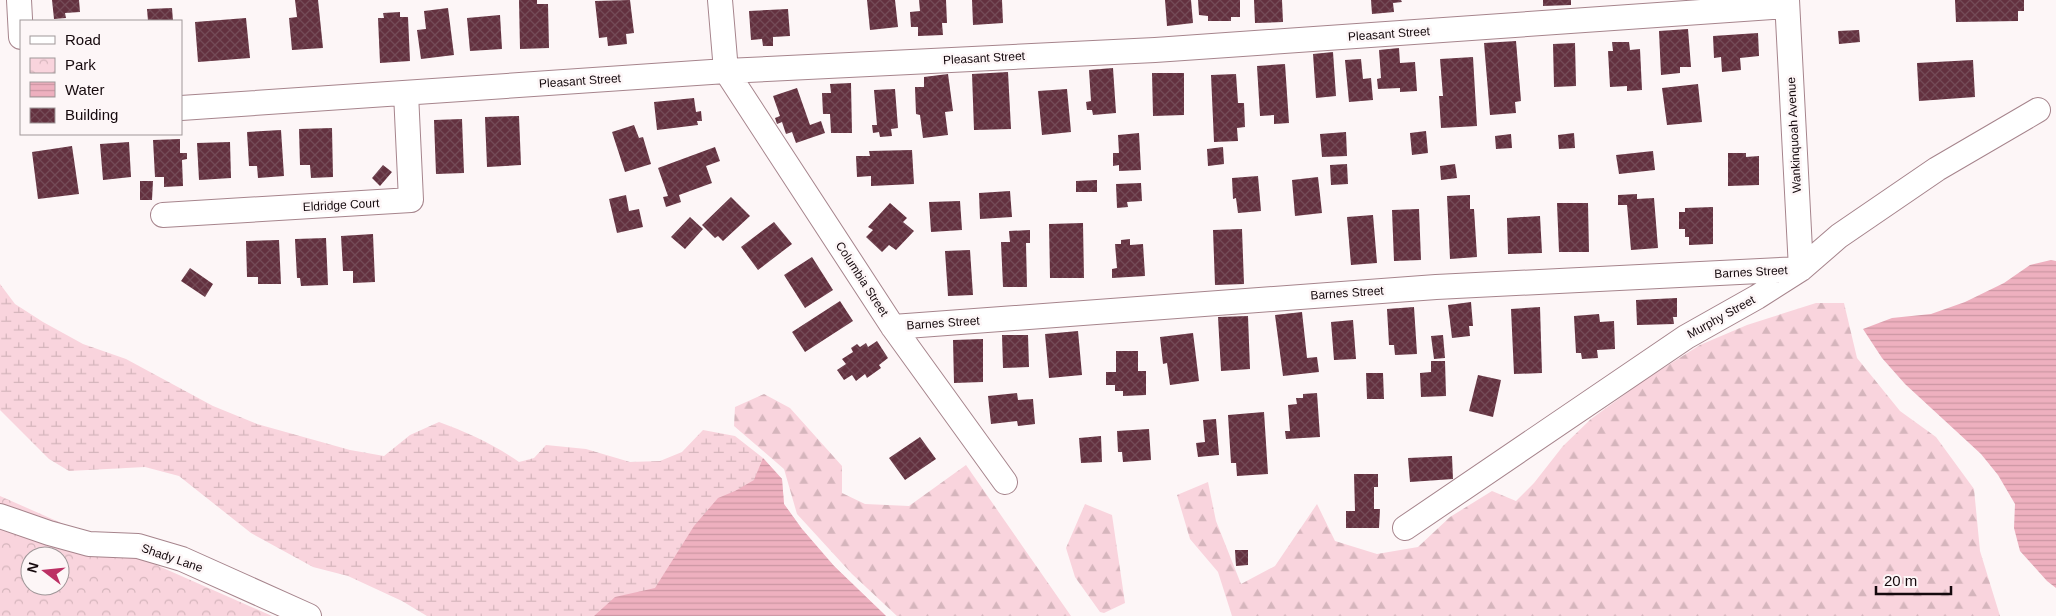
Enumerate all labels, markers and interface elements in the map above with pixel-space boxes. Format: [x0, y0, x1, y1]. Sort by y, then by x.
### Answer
legend [20, 20, 182, 135]
street label: Pleasant Street [1348, 24, 1431, 44]
text: Road [65, 31, 101, 48]
street label: Pleasant Street [943, 49, 1026, 67]
text: Park [65, 56, 96, 73]
street label: Pleasant Street [539, 71, 622, 91]
street label: Wankinquoah Avenue [1784, 76, 1804, 193]
text: Water [65, 81, 104, 98]
text: Building [65, 106, 118, 123]
street label: Eldridge Court [302, 196, 380, 214]
street label: Columbia Street [833, 239, 892, 319]
street label: Barnes Street [1714, 263, 1789, 281]
street label: Barnes Street [1310, 283, 1385, 303]
street label: Murphy Street [1685, 292, 1758, 341]
street label: Barnes Street [906, 313, 981, 333]
street label: Shady Lane [139, 541, 205, 575]
north arrow [20, 546, 70, 596]
text: N [23, 560, 42, 574]
scale bar [1876, 564, 1951, 596]
text: 20 m [1884, 572, 1917, 589]

